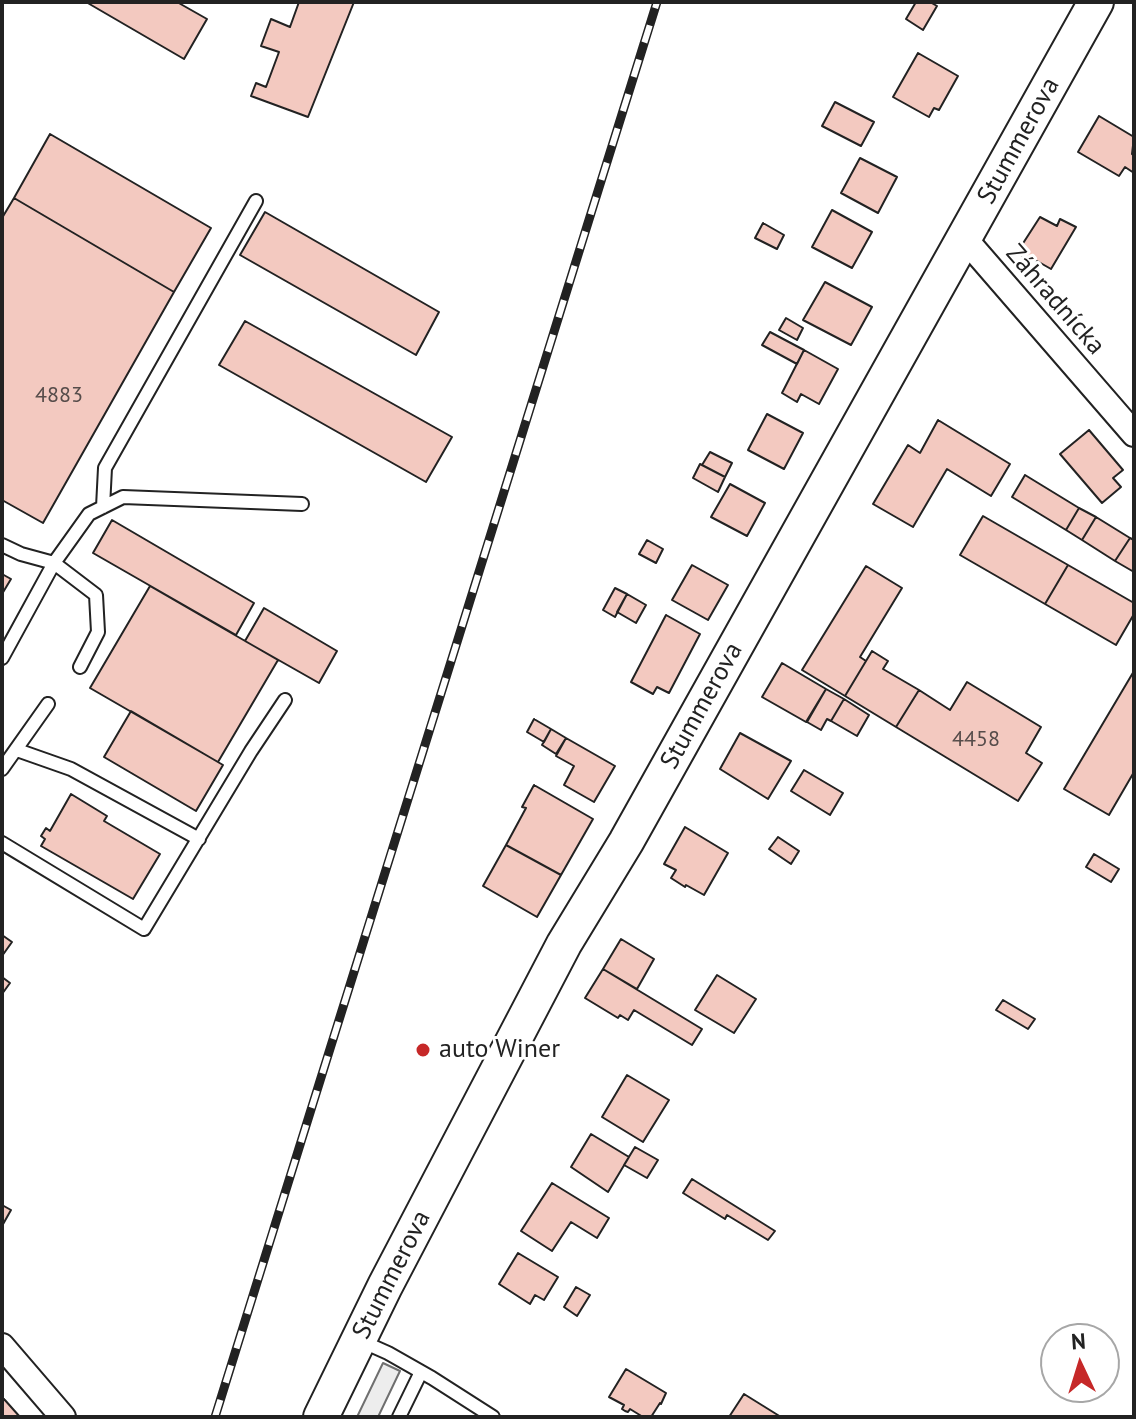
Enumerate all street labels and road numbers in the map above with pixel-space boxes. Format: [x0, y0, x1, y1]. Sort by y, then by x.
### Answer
street label: Stummerova [971, 72, 1067, 210]
street label: Záhradnícka [999, 239, 1111, 361]
street label: Stummerova [654, 637, 750, 775]
street label: Stummerova [346, 1206, 438, 1344]

